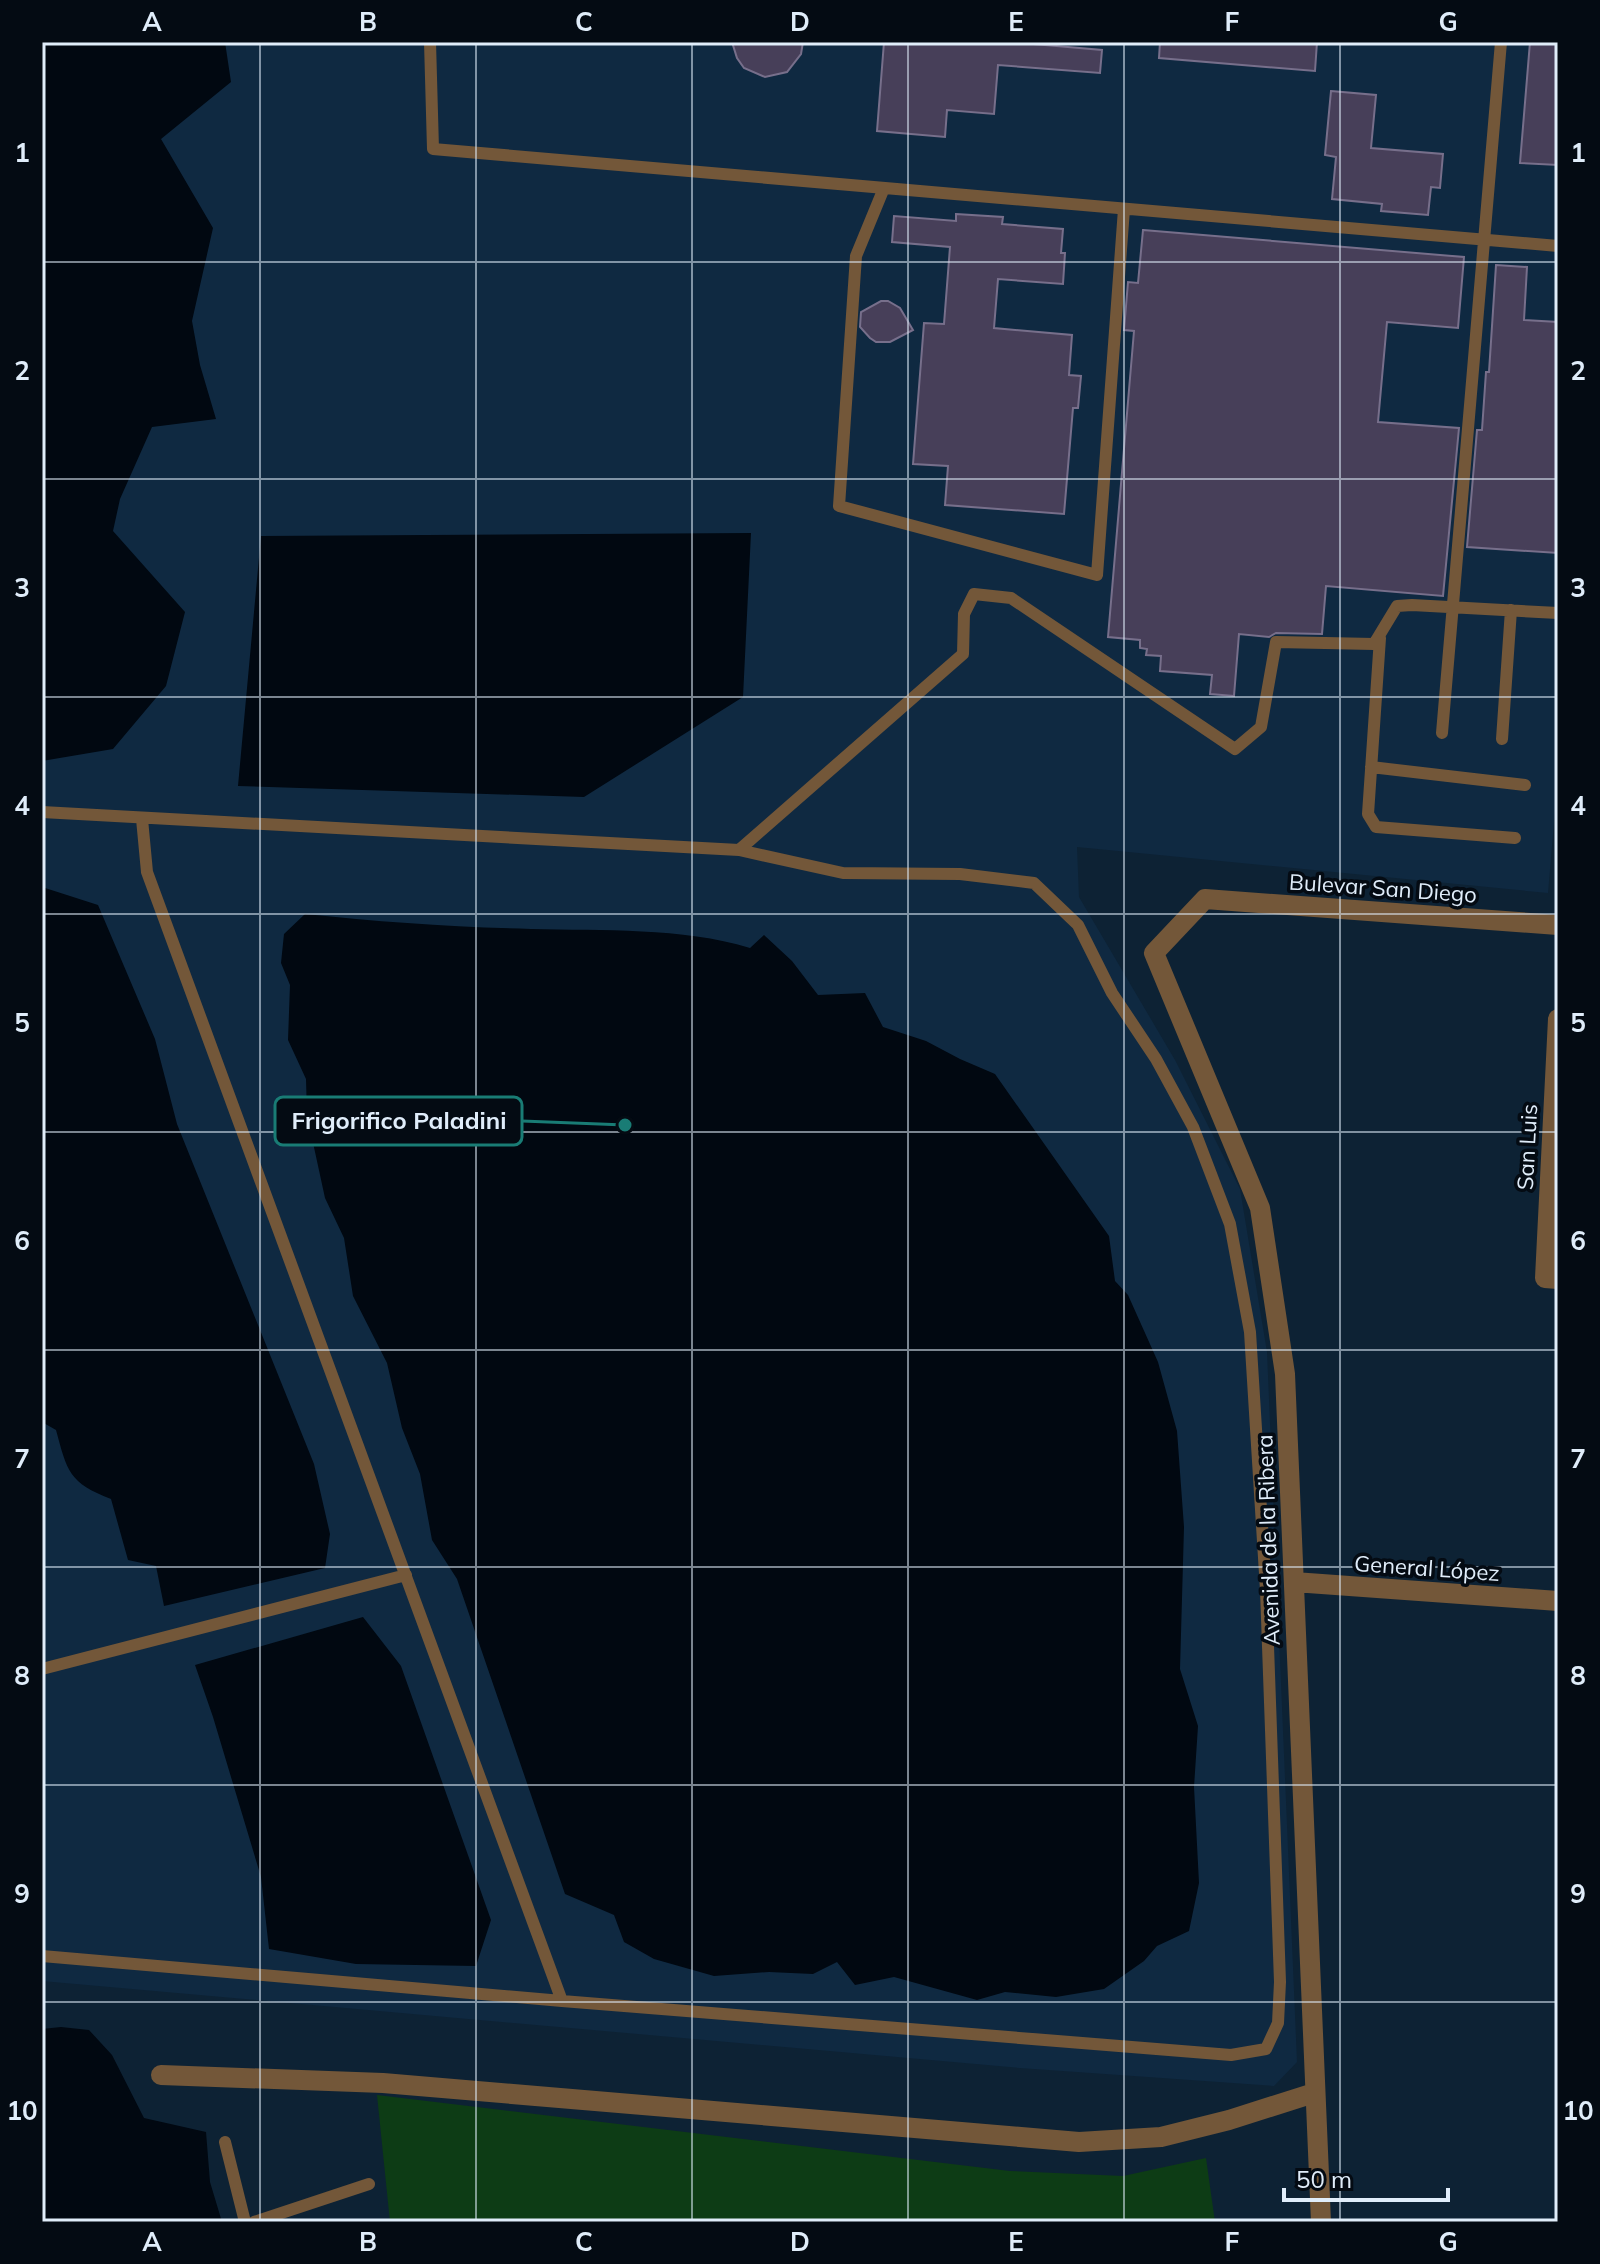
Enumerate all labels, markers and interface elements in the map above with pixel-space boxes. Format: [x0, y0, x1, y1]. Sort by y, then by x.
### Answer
text: A [142, 5, 162, 38]
text: B [359, 5, 377, 38]
text: C [575, 5, 593, 38]
text: D [790, 5, 810, 38]
text: E [1008, 5, 1024, 38]
text: F [1225, 5, 1240, 38]
text: G [1438, 5, 1458, 38]
text: 1 [14, 136, 30, 169]
text: 1 [1570, 136, 1586, 169]
text: 2 [14, 354, 30, 387]
text: 2 [1570, 354, 1586, 387]
text: 3 [14, 571, 30, 604]
text: 3 [1570, 571, 1586, 604]
text: 4 [14, 789, 30, 822]
text: 4 [1570, 789, 1586, 822]
street label: Bulevar San Diego [1288, 867, 1478, 909]
text: 5 [14, 1006, 30, 1039]
text: 5 [1570, 1006, 1586, 1039]
callout: Frigorifico Paladini [275, 1097, 522, 1145]
street label: San Luis [1511, 1103, 1543, 1191]
text: Frigorifico Paladini [291, 1105, 507, 1135]
text: 6 [14, 1224, 30, 1257]
text: 6 [1570, 1224, 1586, 1257]
street label: Avenida de la Ribera [1250, 1434, 1286, 1646]
text: 7 [14, 1442, 30, 1475]
text: 7 [1570, 1442, 1586, 1475]
street label: General López [1353, 1549, 1501, 1587]
text: 8 [14, 1659, 30, 1692]
text: 8 [1570, 1659, 1586, 1692]
text: 9 [14, 1877, 30, 1910]
text: 9 [1570, 1877, 1586, 1910]
text: 10 [6, 2094, 38, 2127]
text: 10 [1562, 2094, 1594, 2127]
scale bar [1284, 2152, 1448, 2202]
text: 50 m [1296, 2164, 1352, 2194]
text: A [142, 2225, 162, 2258]
text: B [359, 2225, 377, 2258]
text: C [575, 2225, 593, 2258]
text: D [790, 2225, 810, 2258]
text: E [1008, 2225, 1024, 2258]
text: F [1225, 2225, 1240, 2258]
text: G [1438, 2225, 1458, 2258]

